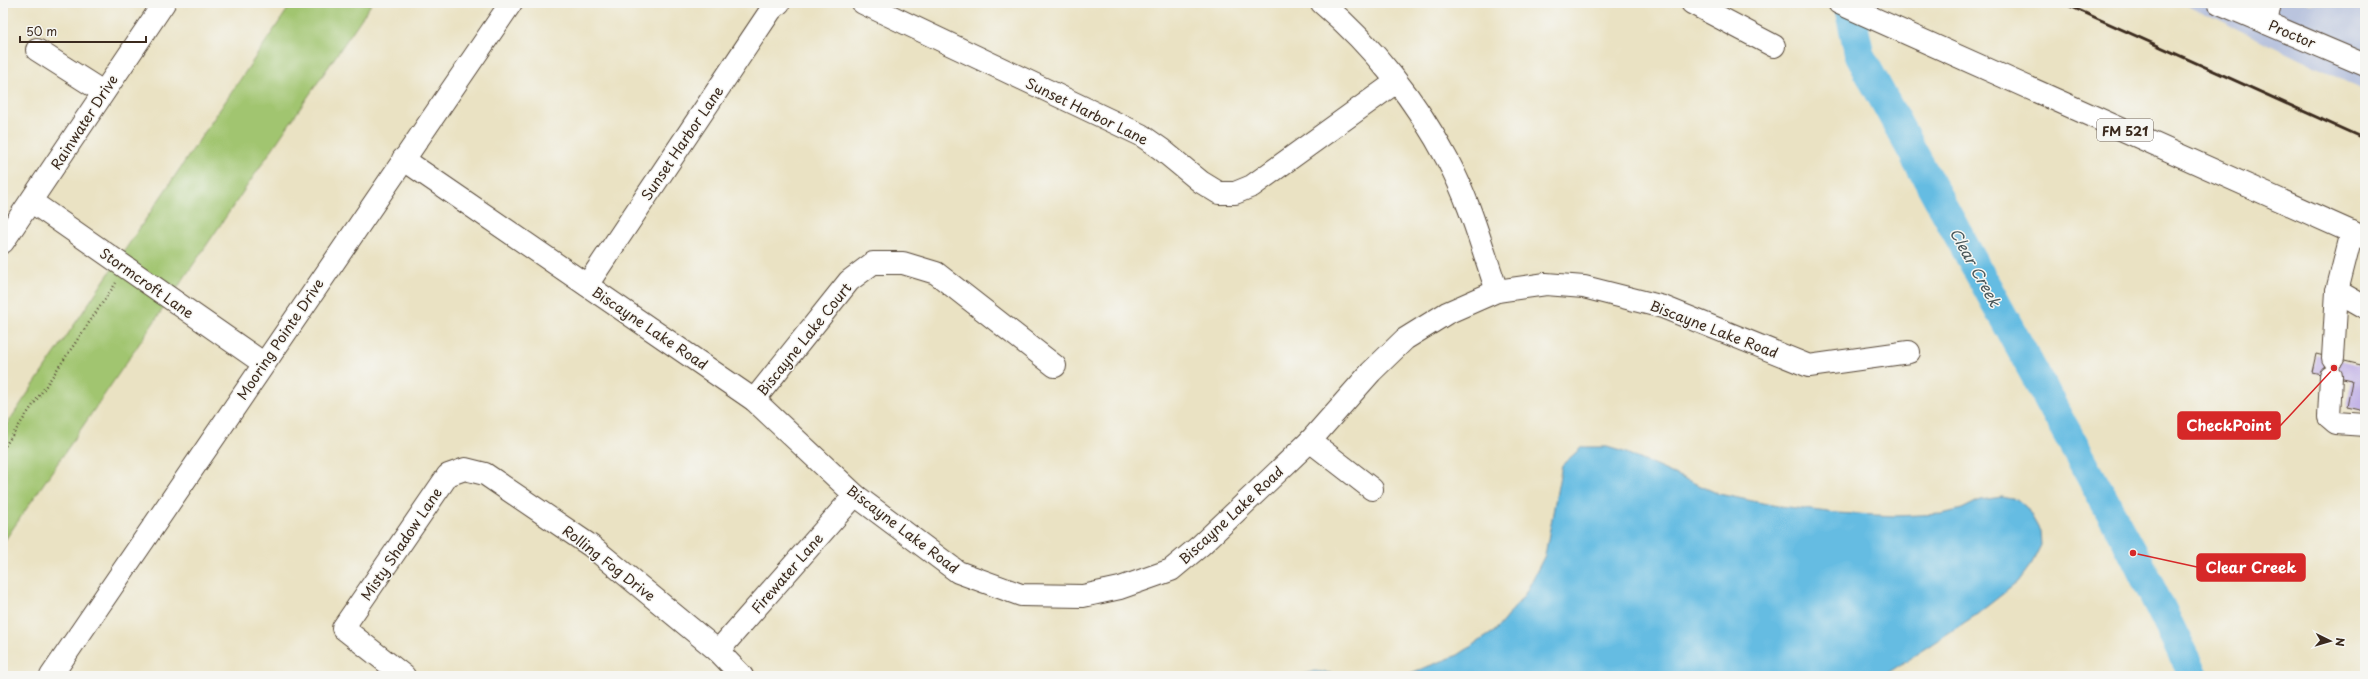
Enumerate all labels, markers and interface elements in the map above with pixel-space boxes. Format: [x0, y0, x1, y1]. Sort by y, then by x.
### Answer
street label: Proctor [2265, 15, 2319, 54]
scale bar [20, 18, 146, 44]
text: 50 m [26, 22, 57, 40]
street label: Rainwater Drive [45, 70, 123, 174]
street label: Sunset Harbor Lane [1022, 72, 1152, 150]
street label: Sunset Harbor Lane [636, 81, 728, 205]
road number: FM 521 [2097, 119, 2153, 141]
water label: Clear Creek [1945, 223, 2008, 311]
street label: Stormcroft Lane [96, 243, 198, 323]
street label: Mooring Pointe Drive [231, 274, 329, 404]
street label: Biscayne Lake Court [752, 278, 856, 400]
street label: Biscayne Lake Road [588, 281, 712, 375]
street label: Biscayne Lake Road [1647, 295, 1781, 363]
callout: CheckPoint [2178, 412, 2280, 439]
text: CheckPoint [2186, 413, 2272, 436]
street label: Biscayne Lake Road [1174, 461, 1288, 569]
street label: Biscayne Lake Road [842, 480, 964, 578]
street label: Misty Shadow Lane [355, 483, 447, 605]
street label: Rolling Fog Drive [558, 520, 660, 606]
street label: Firewater Lane [746, 528, 828, 618]
callout: Clear Creek [2197, 554, 2305, 581]
text: Clear Creek [2205, 555, 2297, 578]
north arrow [2310, 621, 2350, 661]
text: N [2332, 637, 2349, 647]

